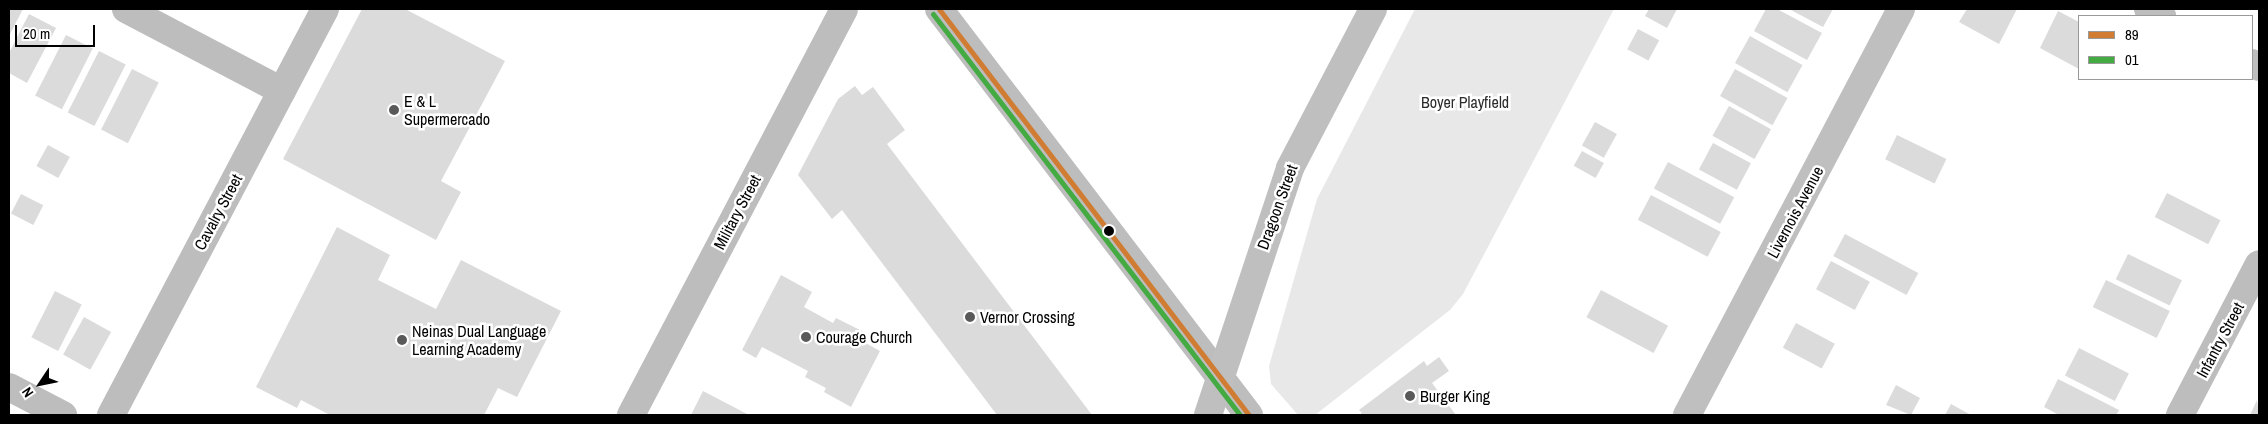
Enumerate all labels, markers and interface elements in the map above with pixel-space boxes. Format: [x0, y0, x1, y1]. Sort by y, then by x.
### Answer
scale bar [18, 15, 98, 47]
legend [2078, 15, 2253, 80]
text: 20 m [23, 23, 50, 44]
text: 89 [2125, 24, 2139, 45]
text: 01 [2125, 49, 2139, 70]
place label: E & L Supermercado [404, 91, 490, 129]
park label: Boyer Playfield [1421, 92, 1509, 112]
marker: E & L Supermercado [388, 104, 400, 116]
street label: Dragoon Street [1253, 162, 1301, 252]
street label: Livernois Avenue [1763, 163, 1827, 261]
street label: Cavalry Street [190, 171, 246, 253]
street label: Military Street [709, 171, 765, 253]
unlabelled marker [1104, 226, 1114, 236]
street label: Infantry Street [2192, 299, 2248, 381]
place label: Vernor Crossing [980, 307, 1075, 327]
marker: Vernor Crossing [964, 311, 976, 323]
place label: Neinas Dual Language Learning Academy [412, 321, 546, 359]
place label: Courage Church [816, 327, 912, 347]
marker: Courage Church [800, 331, 812, 343]
marker: Neinas Dual Language Learning Academy [396, 334, 408, 346]
north arrow [15, 359, 65, 409]
text: N [18, 384, 37, 401]
place label: Burger King [1420, 386, 1490, 406]
marker: Burger King [1404, 390, 1416, 402]

